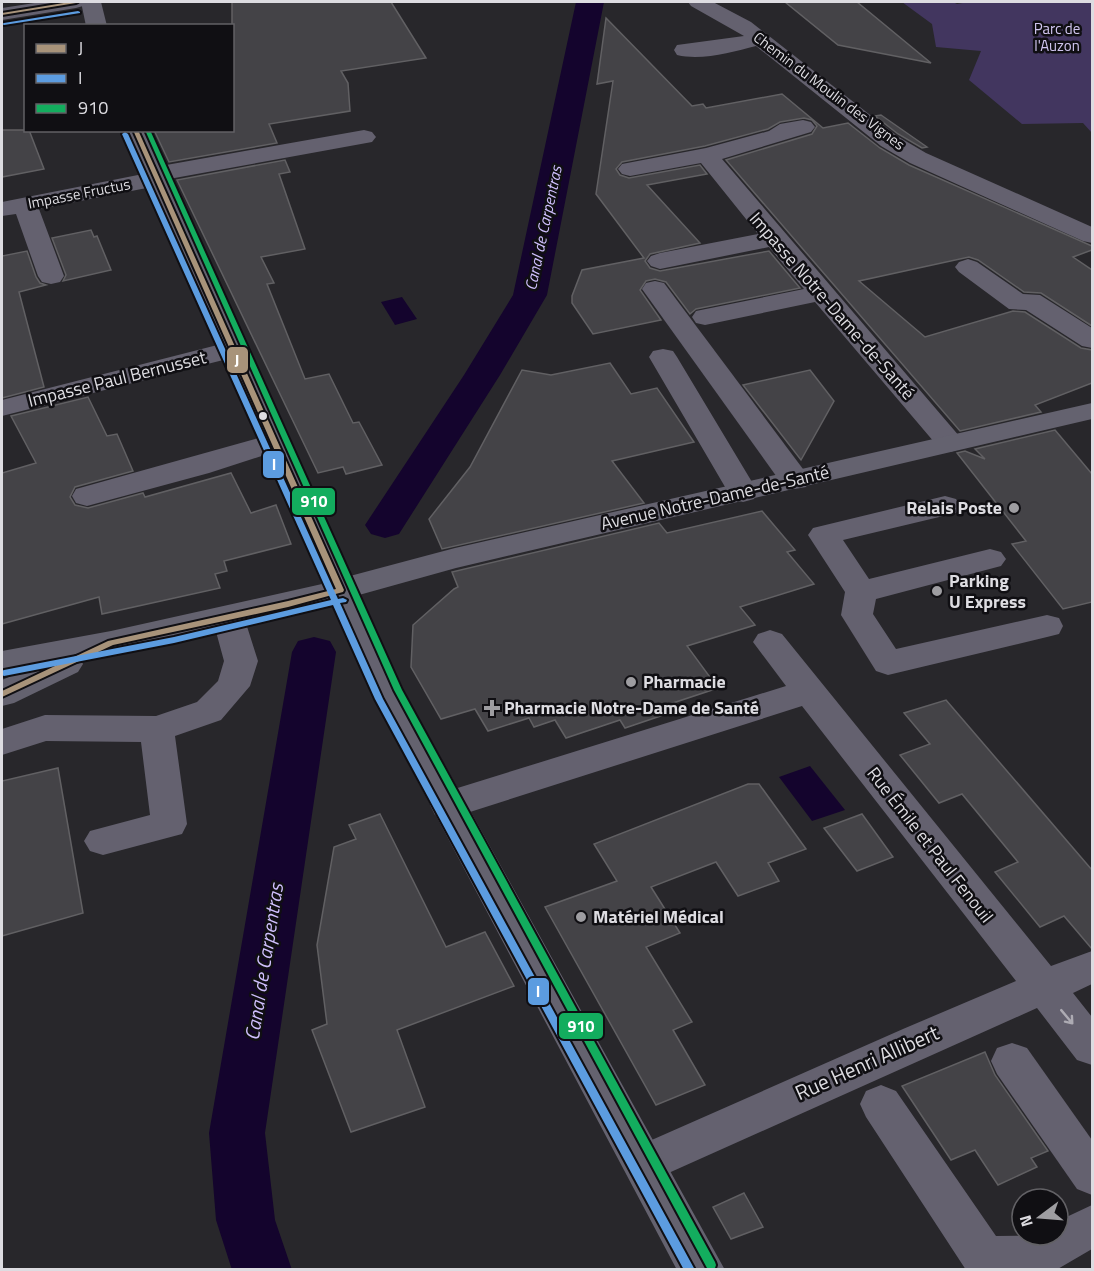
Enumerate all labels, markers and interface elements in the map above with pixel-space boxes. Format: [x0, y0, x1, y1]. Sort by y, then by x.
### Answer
park label: Parc de l'Auzon [1034, 17, 1080, 57]
legend [24, 24, 234, 132]
street label: Chemin du Moulin des Vignes [749, 26, 910, 155]
text: J [78, 34, 83, 61]
text: I [78, 64, 82, 91]
text: 910 [78, 94, 108, 121]
water label: Canal de Carpentras [518, 162, 568, 293]
street label: Impasse Fructus [26, 172, 132, 215]
street label: Impasse Notre-Dame-de-Santé [743, 206, 922, 406]
street label: Impasse Paul Bernusset [25, 343, 209, 414]
line badge: J [226, 346, 249, 374]
text: J [235, 348, 239, 372]
unlabelled marker [257, 410, 269, 422]
line badge: I [262, 450, 285, 479]
text: I [272, 452, 276, 476]
street label: Avenue Notre-Dame-de-Santé [598, 458, 832, 537]
line badge: 910 [291, 487, 336, 516]
text: 910 [301, 489, 327, 513]
place label: Relais Poste [906, 494, 1002, 521]
marker: Relais Poste [1007, 501, 1021, 515]
place label: Parking U Express [949, 567, 1026, 615]
marker: Parking U Express [930, 584, 944, 598]
place label: Pharmacie [643, 668, 726, 695]
marker: Pharmacie [624, 675, 638, 689]
place label: Pharmacie Notre-Dame de Santé [504, 694, 759, 721]
marker: Pharmacie Notre-Dame de Santé [485, 701, 499, 715]
street label: Rue Émile et Paul Fenouil [861, 761, 1000, 928]
water label: Canal de Carpentras [236, 880, 291, 1043]
place label: Matériel Médical [593, 903, 724, 930]
marker: Matériel Médical [574, 910, 588, 924]
line badge: I [527, 977, 550, 1006]
text: I [536, 979, 540, 1003]
one-way arrow [1061, 1009, 1074, 1025]
line badge: 910 [558, 1012, 604, 1040]
text: 910 [568, 1014, 594, 1038]
street label: Rue Henri Allibert [789, 1016, 944, 1108]
north arrow [1010, 1187, 1070, 1247]
text: N [1013, 1212, 1039, 1230]

